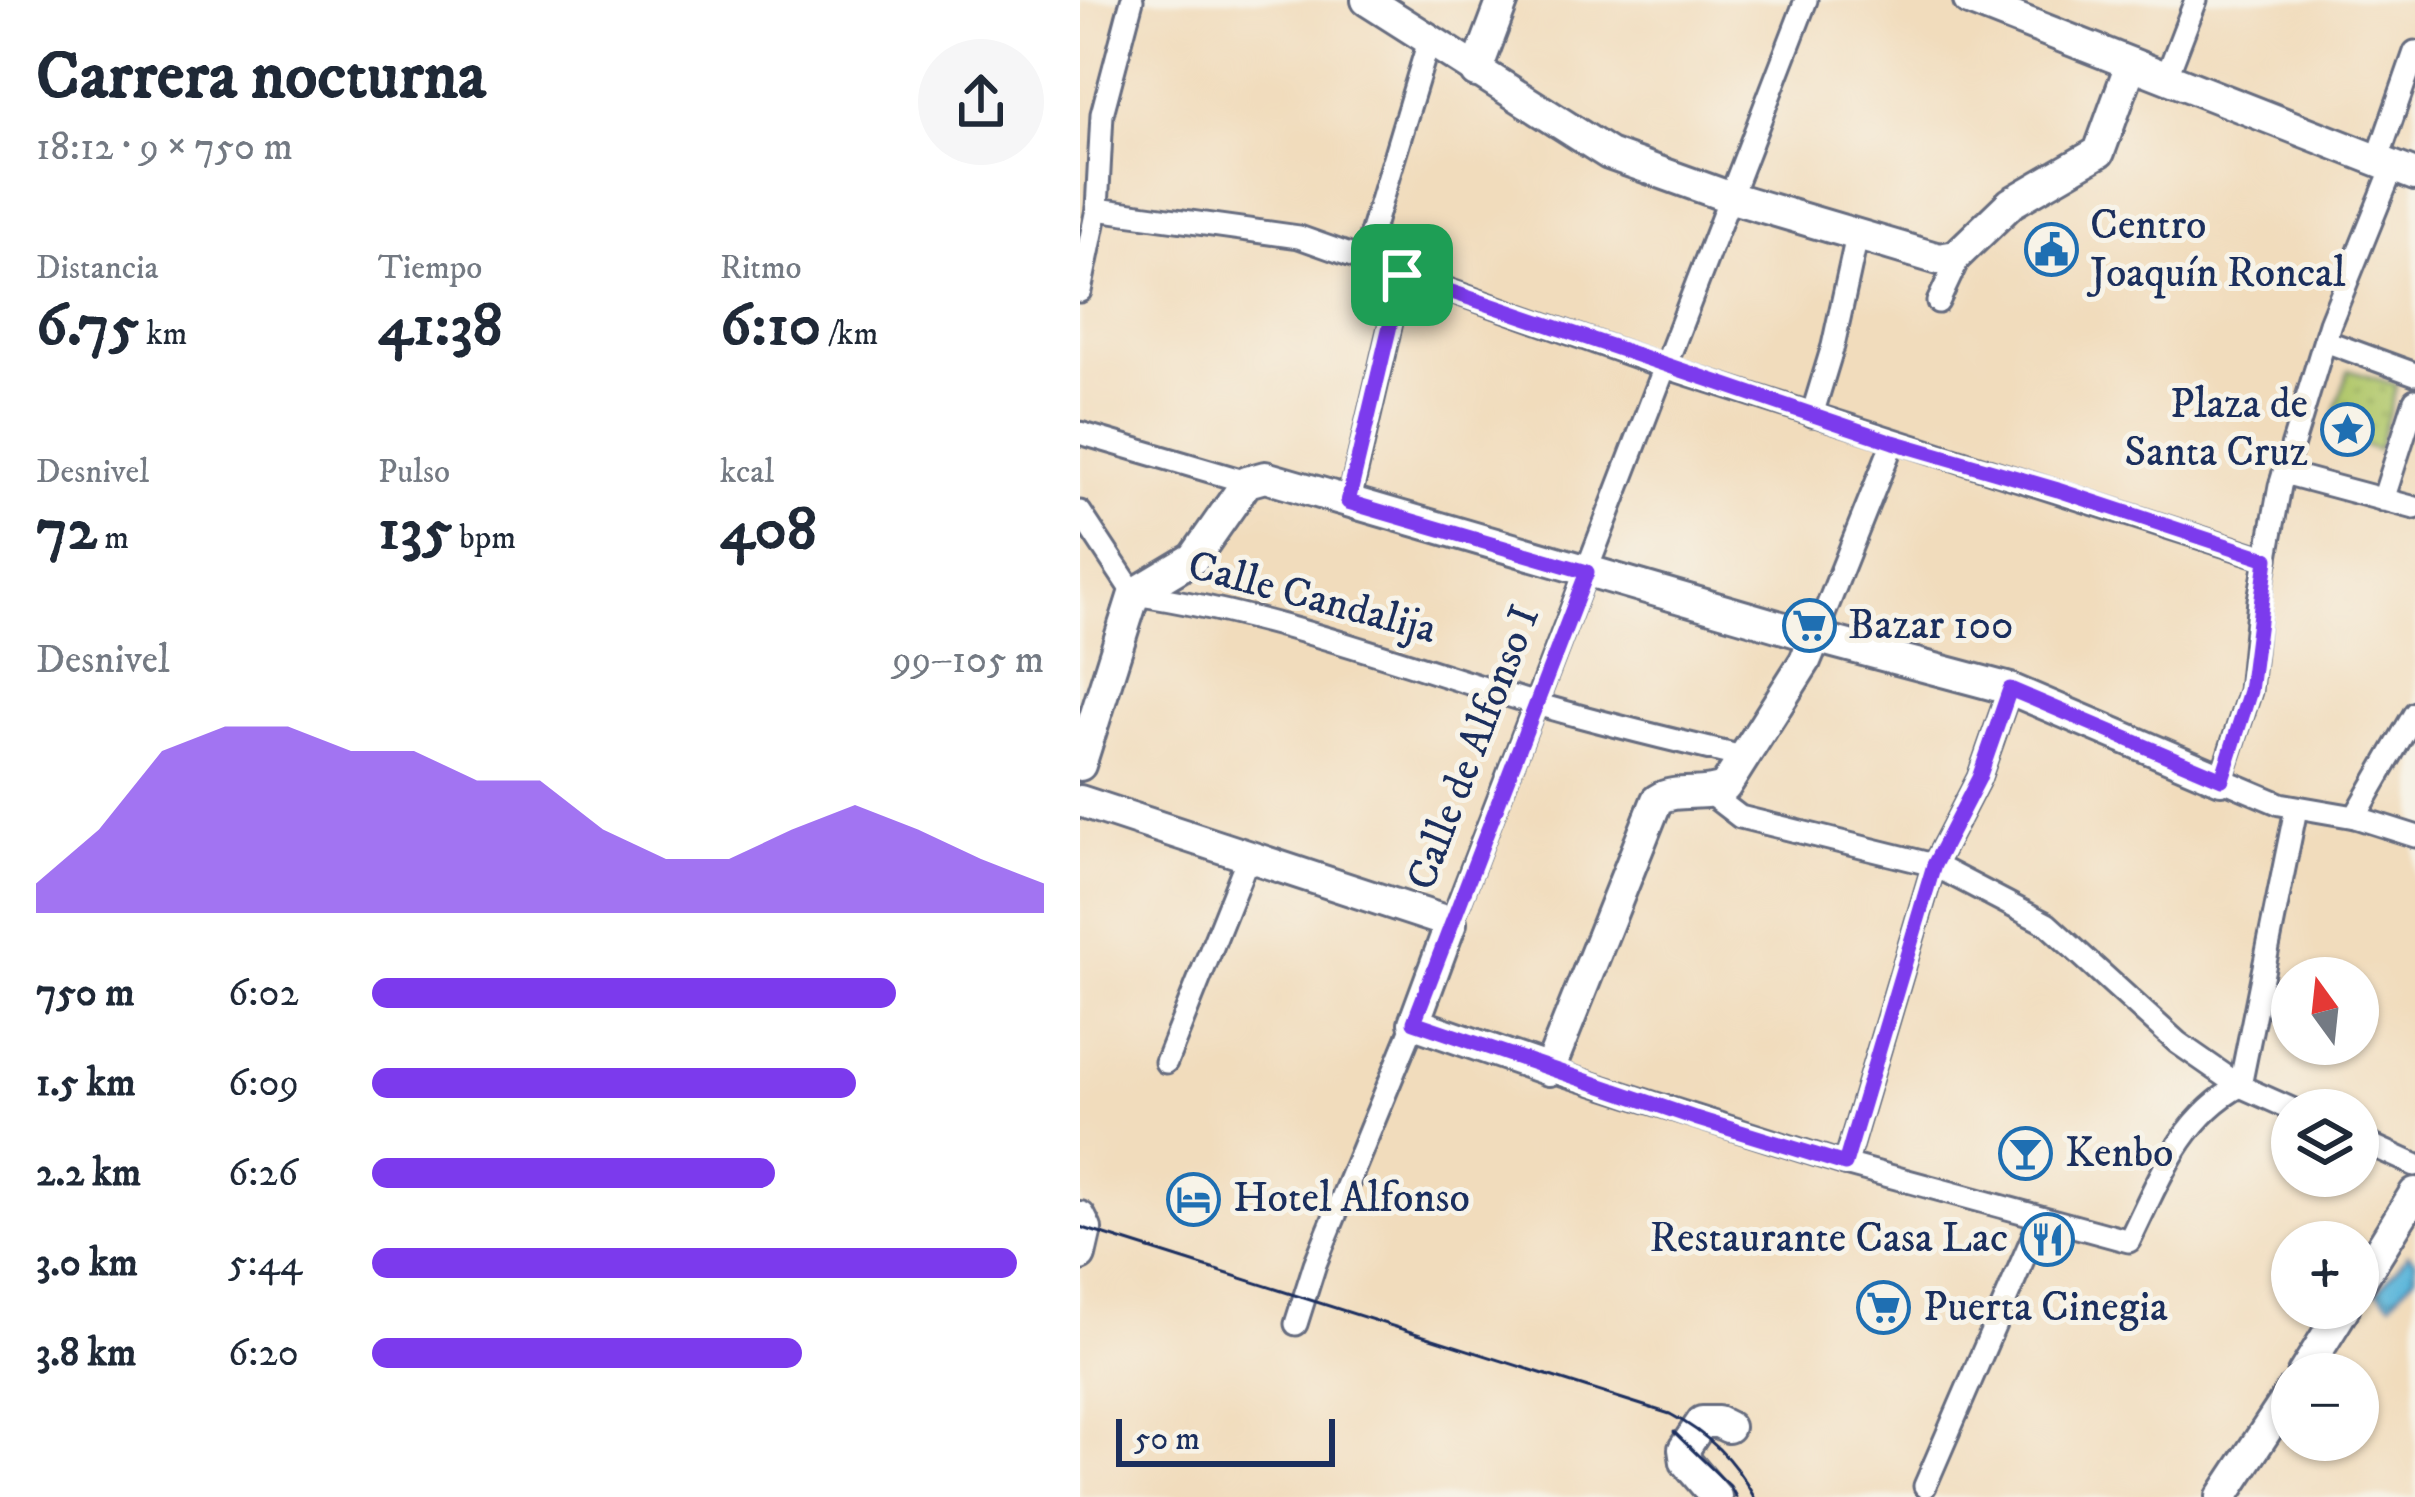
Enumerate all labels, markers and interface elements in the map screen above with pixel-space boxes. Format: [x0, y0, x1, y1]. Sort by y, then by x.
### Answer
text: Carrera nocturna [36, 37, 486, 119]
button: share [918, 39, 1044, 165]
text: 18:12 · 9 × 750 m [36, 123, 293, 172]
place label: Centro Joaquín Roncal [2086, 200, 2346, 300]
public building icon: Centro Joaquín Roncal [2023, 222, 2079, 278]
pin [1351, 224, 1453, 326]
icon: arrive [1369, 242, 1435, 308]
text: Distancia [36, 248, 159, 289]
text: Tiempo [378, 248, 482, 289]
text: Ritmo [720, 248, 802, 289]
text: 6.75 [36, 289, 139, 364]
text: 41:38 [378, 289, 503, 364]
text: 6:10 [720, 289, 821, 364]
text: km [139, 314, 187, 355]
text: /km [821, 314, 878, 355]
place label: Plaza de Santa Cruz [2124, 379, 2308, 479]
place icon: Plaza de Santa Cruz [2319, 401, 2375, 457]
text: Desnivel [36, 452, 149, 493]
text: Pulso [378, 452, 450, 493]
text: kcal [720, 452, 774, 493]
text: 72 [36, 493, 97, 568]
text: 135 [378, 493, 452, 568]
text: 408 [720, 493, 817, 568]
text: m [97, 518, 129, 559]
text: bpm [452, 518, 516, 559]
street label: Calle Candalija [1182, 540, 1442, 656]
supermarket icon: Bazar 100 [1781, 598, 1837, 654]
street label: Calle de Alfonso I [1396, 599, 1552, 897]
place label: Bazar 100 [1848, 600, 2014, 652]
text: Desnivel [36, 636, 170, 685]
text: 99–105 m [892, 636, 1044, 685]
north arrow [2271, 957, 2379, 1065]
map controls [2271, 957, 2379, 1461]
text: 750 m [36, 969, 134, 1018]
text: 6:02 [228, 969, 299, 1018]
text: 1.5 km [36, 1059, 135, 1108]
text: 6:09 [228, 1059, 299, 1108]
button: layers [2271, 1089, 2379, 1197]
bar icon: Kenbo [1998, 1126, 2054, 1182]
place label: Kenbo [2065, 1128, 2174, 1180]
text: 2.2 km [36, 1149, 141, 1198]
text: 6:26 [228, 1149, 298, 1198]
hotel icon: Hotel Alfonso [1166, 1171, 1222, 1227]
place label: Hotel Alfonso [1233, 1173, 1470, 1225]
restaurant icon: Restaurante Casa Lac [2019, 1211, 2075, 1267]
place label: Restaurante Casa Lac [1649, 1213, 2008, 1265]
button: + [2271, 1221, 2379, 1329]
text: 3.0 km [36, 1239, 138, 1288]
text: 5:44 [228, 1239, 302, 1288]
supermarket icon: Puerta Cinegia [1856, 1280, 1912, 1336]
place label: Puerta Cinegia [1923, 1282, 2168, 1334]
text: 3.8 km [36, 1329, 136, 1378]
text: 6:20 [228, 1329, 299, 1378]
button: − [2271, 1353, 2379, 1461]
scale bar [1116, 1413, 1335, 1466]
text: 50 m [1134, 1419, 1200, 1460]

